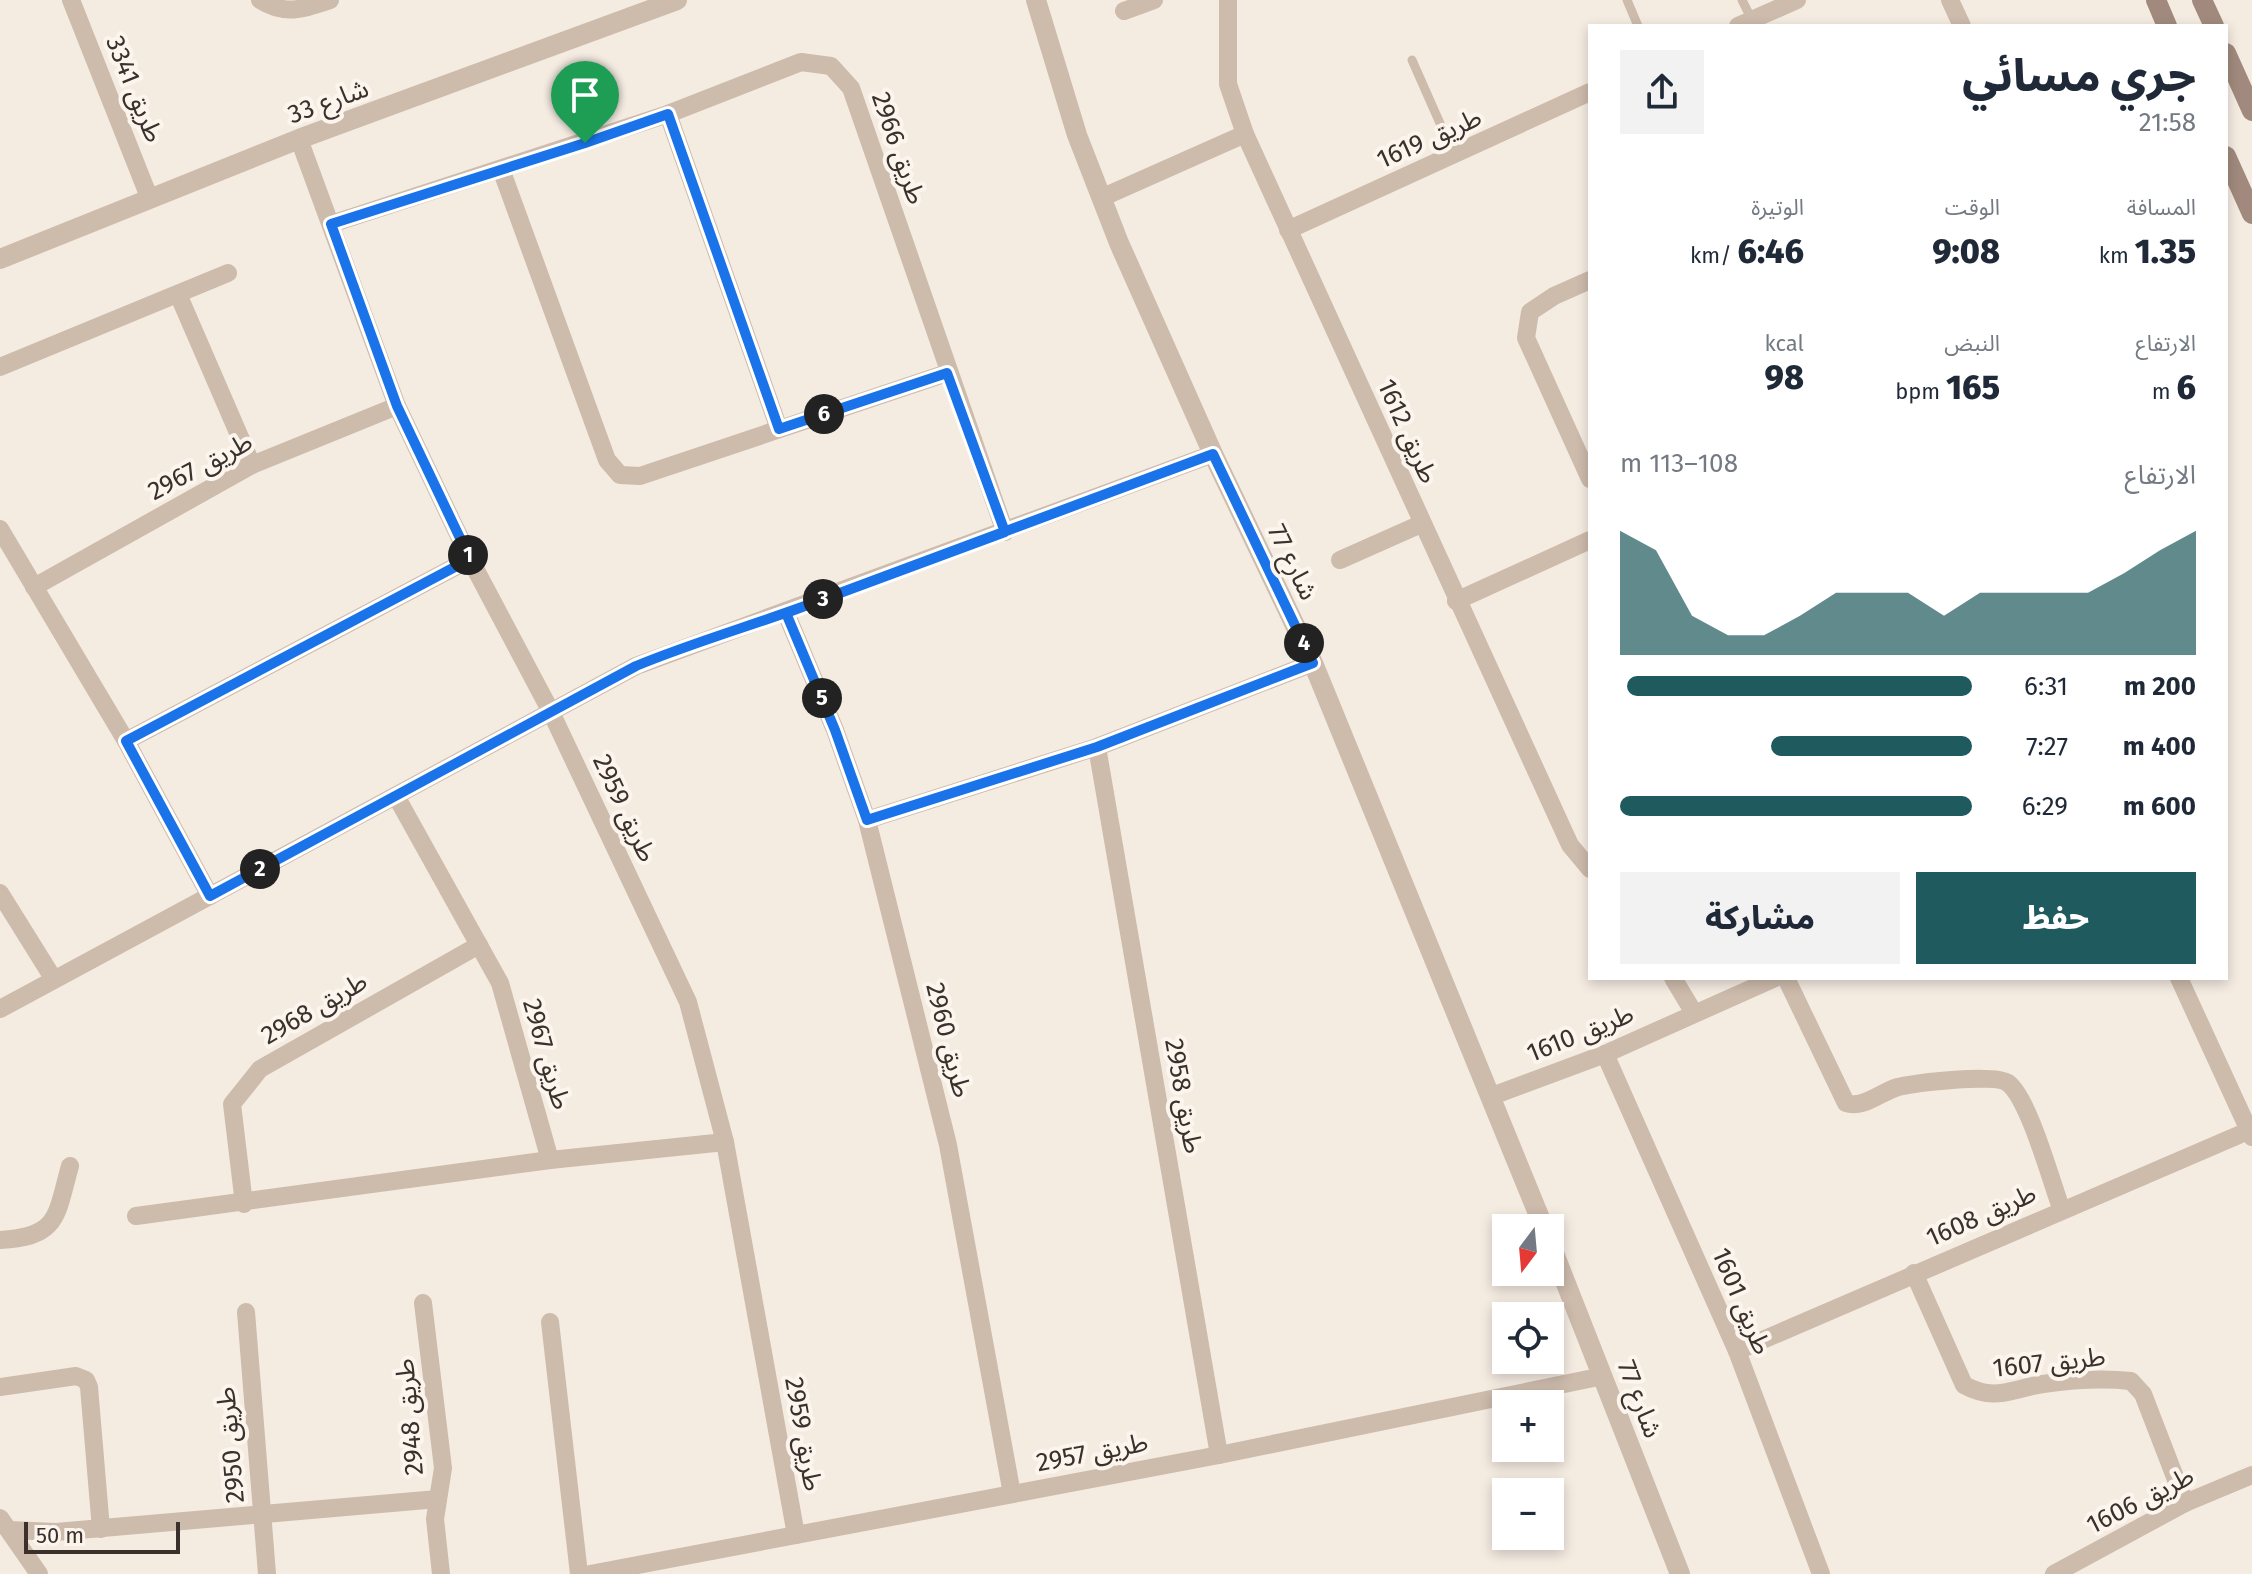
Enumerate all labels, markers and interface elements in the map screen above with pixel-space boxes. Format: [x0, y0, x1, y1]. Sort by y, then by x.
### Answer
street label: طريق 3341 [99, 31, 170, 147]
button: share [1620, 50, 1704, 134]
text: جري مسائي [1962, 50, 2196, 103]
pin [551, 61, 619, 143]
street label: شارع 33 [284, 73, 374, 133]
icon: arrive [563, 73, 607, 117]
street label: طريق 2966 [865, 88, 932, 208]
street label: طريق 1619 [1372, 102, 1486, 175]
text: 21:58 [2139, 107, 2196, 138]
text: الوتيرة [1751, 194, 1804, 221]
text: الوقت [1945, 194, 2000, 221]
text: المسافة [2127, 194, 2196, 221]
text: 6:46 [1737, 231, 1804, 272]
text: 9:08 [1932, 231, 2000, 272]
text: 1.35 [2135, 231, 2196, 272]
text: /km [1690, 242, 1737, 269]
text: km [2099, 242, 2135, 269]
text: kcal [1764, 330, 1804, 357]
text: النبض [1944, 330, 2000, 357]
text: الارتفاع [2136, 330, 2196, 357]
text: 98 [1765, 357, 1804, 398]
text: 165 [1946, 367, 2000, 408]
text: 6 [2177, 367, 2196, 408]
street label: طريق 1612 [1371, 374, 1444, 488]
text: bpm [1895, 378, 1946, 405]
text: m [2152, 378, 2177, 405]
pin: 6 [804, 394, 844, 434]
text: 6 [818, 400, 830, 427]
street label: طريق 2967 [143, 426, 258, 507]
text: 108–113 m [1620, 448, 1738, 479]
text: الارتفاع [2125, 460, 2196, 491]
street label: شارع 77 [1258, 519, 1324, 607]
pin: 1 [448, 535, 488, 575]
text: 1 [463, 541, 473, 568]
pin: 3 [803, 579, 843, 619]
text: 3 [817, 585, 829, 612]
pin: 4 [1284, 623, 1324, 663]
text: 4 [1298, 629, 1310, 656]
text: 6:31 [2024, 671, 2068, 702]
text: 200 m [2124, 671, 2196, 702]
pin: 5 [802, 678, 842, 718]
text: 5 [816, 684, 828, 711]
text: 7:27 [2026, 731, 2068, 762]
text: 400 m [2123, 731, 2196, 762]
street label: طريق 2959 [586, 749, 663, 867]
text: 6:29 [2022, 791, 2068, 822]
text: 600 m [2123, 791, 2196, 822]
pin: 2 [240, 849, 280, 889]
text: 2 [254, 855, 266, 882]
button: مشاركة [1620, 872, 1900, 964]
button: حفظ [1916, 872, 2196, 964]
street label: طريق 2968 [256, 966, 373, 1051]
street label: طريق 2960 [919, 979, 978, 1101]
street label: طريق 2967 [516, 995, 577, 1113]
street label: طريق 1610 [1522, 998, 1638, 1069]
street label: طريق 2958 [1158, 1036, 1209, 1156]
street label: طريق 1608 [1922, 1178, 2041, 1253]
north arrow [1492, 1214, 1564, 1286]
map controls [1492, 1214, 1564, 1550]
street label: طريق 1601 [1705, 1243, 1778, 1359]
button: locate [1492, 1302, 1564, 1374]
street label: طريق 1607 [1991, 1341, 2107, 1384]
street label: شارع 77 [1608, 1356, 1668, 1443]
street label: طريق 2948 [389, 1357, 430, 1477]
street label: طريق 2959 [778, 1375, 829, 1494]
street label: طريق 2950 [210, 1386, 251, 1504]
button: + [1492, 1390, 1564, 1462]
street label: طريق 2957 [1034, 1426, 1151, 1478]
street label: طريق 1606 [2081, 1460, 2199, 1541]
button: − [1492, 1478, 1564, 1550]
scale bar [24, 1518, 180, 1554]
text: 50 m [36, 1522, 84, 1549]

